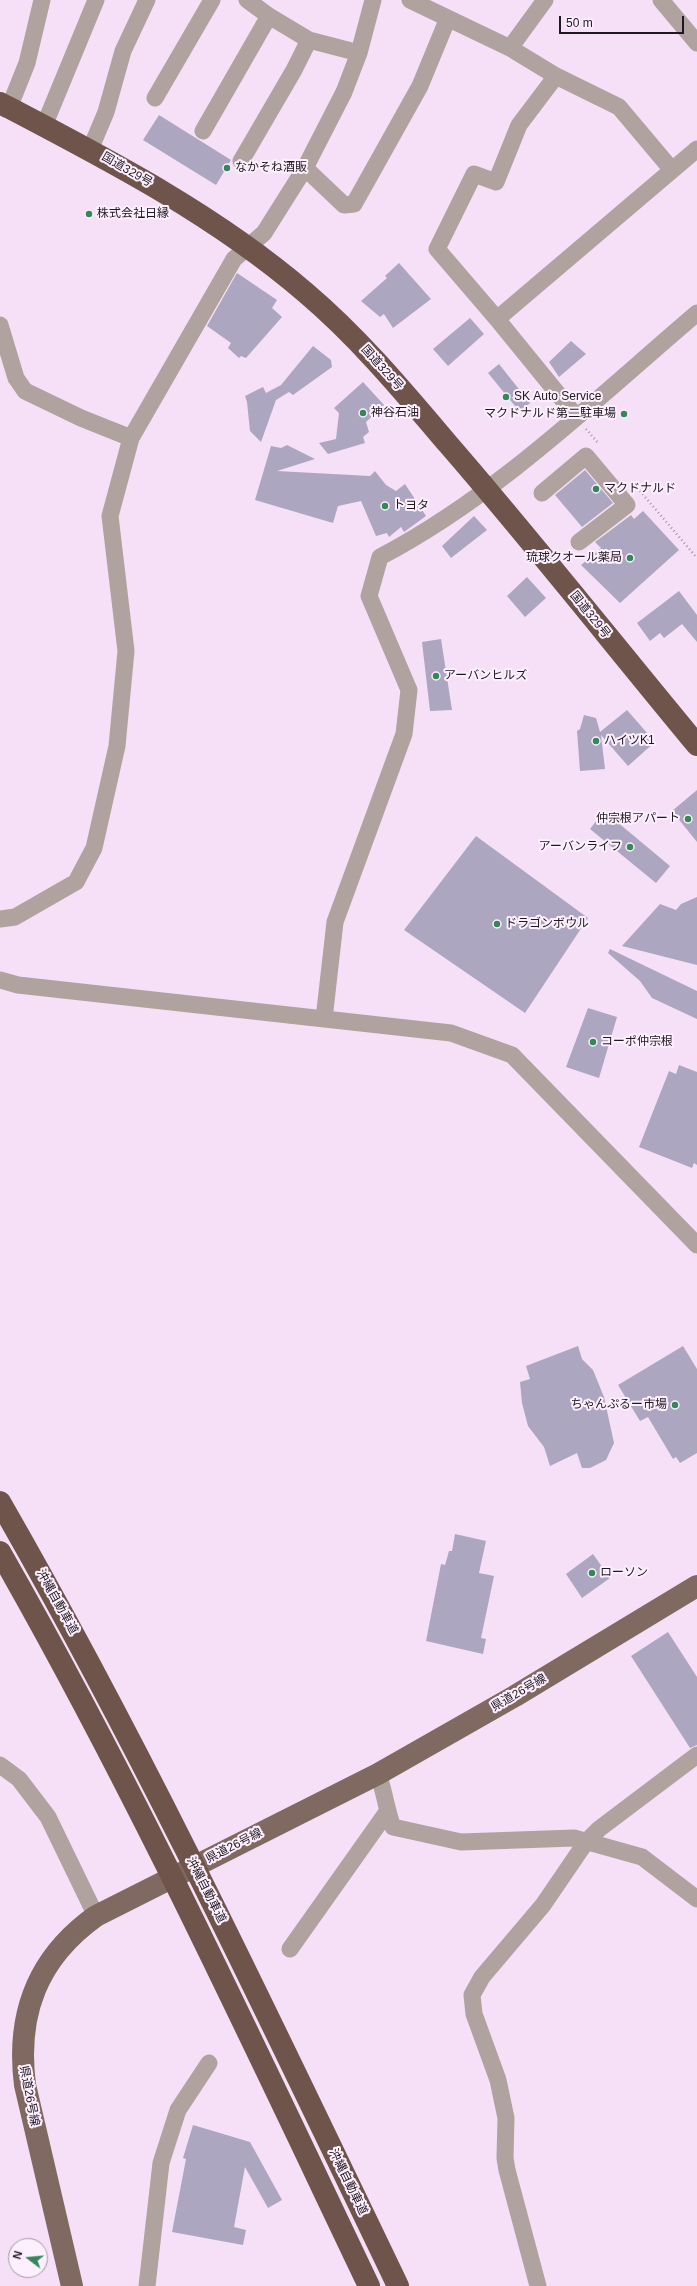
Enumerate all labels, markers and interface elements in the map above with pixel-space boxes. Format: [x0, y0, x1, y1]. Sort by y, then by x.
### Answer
scale bar [561, 8, 686, 34]
text: 50 m [566, 16, 593, 30]
street label: 国道329号 [99, 150, 155, 190]
place label: なかそね酒販 [235, 161, 307, 175]
marker: なかそね酒販 [222, 163, 232, 173]
place label: 株式会社日縁 [97, 207, 169, 221]
marker: 株式会社日縁 [84, 209, 94, 219]
street label: 国道329号 [358, 342, 406, 394]
place label: SK Auto Service [514, 390, 601, 404]
marker: SK Auto Service [501, 392, 511, 402]
place label: 神谷石油 [371, 406, 419, 420]
place label: マクドナルド第二駐車場 [484, 407, 616, 421]
marker: 神谷石油 [358, 408, 368, 418]
marker: マクドナルド第二駐車場 [619, 409, 629, 419]
place label: マクドナルド [604, 482, 676, 496]
marker: マクドナルド [591, 484, 601, 494]
place label: トヨタ [393, 499, 429, 513]
marker: トヨタ [380, 501, 390, 511]
place label: 琉球クオール薬局 [526, 551, 622, 565]
marker: 琉球クオール薬局 [625, 553, 635, 563]
street label: 国道329号 [567, 589, 613, 641]
place label: アーバンヒルズ [444, 669, 527, 683]
marker: アーバンヒルズ [431, 671, 441, 681]
place label: ハイツK1 [604, 734, 655, 748]
marker: ハイツK1 [591, 736, 601, 746]
place label: 仲宗根アパート [596, 812, 680, 826]
marker: 仲宗根アパート [683, 814, 693, 824]
place label: アーバンライフ [539, 840, 622, 854]
marker: アーバンライフ [625, 842, 635, 852]
place label: ドラゴンボウル [505, 917, 589, 931]
marker: ドラゴンボウル [492, 919, 502, 929]
place label: コーポ仲宗根 [601, 1035, 673, 1049]
marker: コーポ仲宗根 [588, 1037, 598, 1047]
place label: ちゃんぷるー市場 [571, 1398, 667, 1412]
marker: ちゃんぷるー市場 [670, 1400, 680, 1410]
place label: ローソン [600, 1566, 648, 1580]
street label: 沖縄自動車道 [33, 1567, 81, 1637]
marker: ローソン [587, 1568, 597, 1578]
street label: 県道26号線 [489, 1671, 549, 1715]
street label: 県道26号線 [203, 1826, 265, 1866]
street label: 沖縄自動車道 [183, 1855, 229, 1925]
street label: 県道26号線 [16, 2065, 42, 2127]
street label: 沖縄自動車道 [326, 2146, 370, 2218]
north arrow [8, 2238, 48, 2278]
text: N [11, 2249, 24, 2260]

